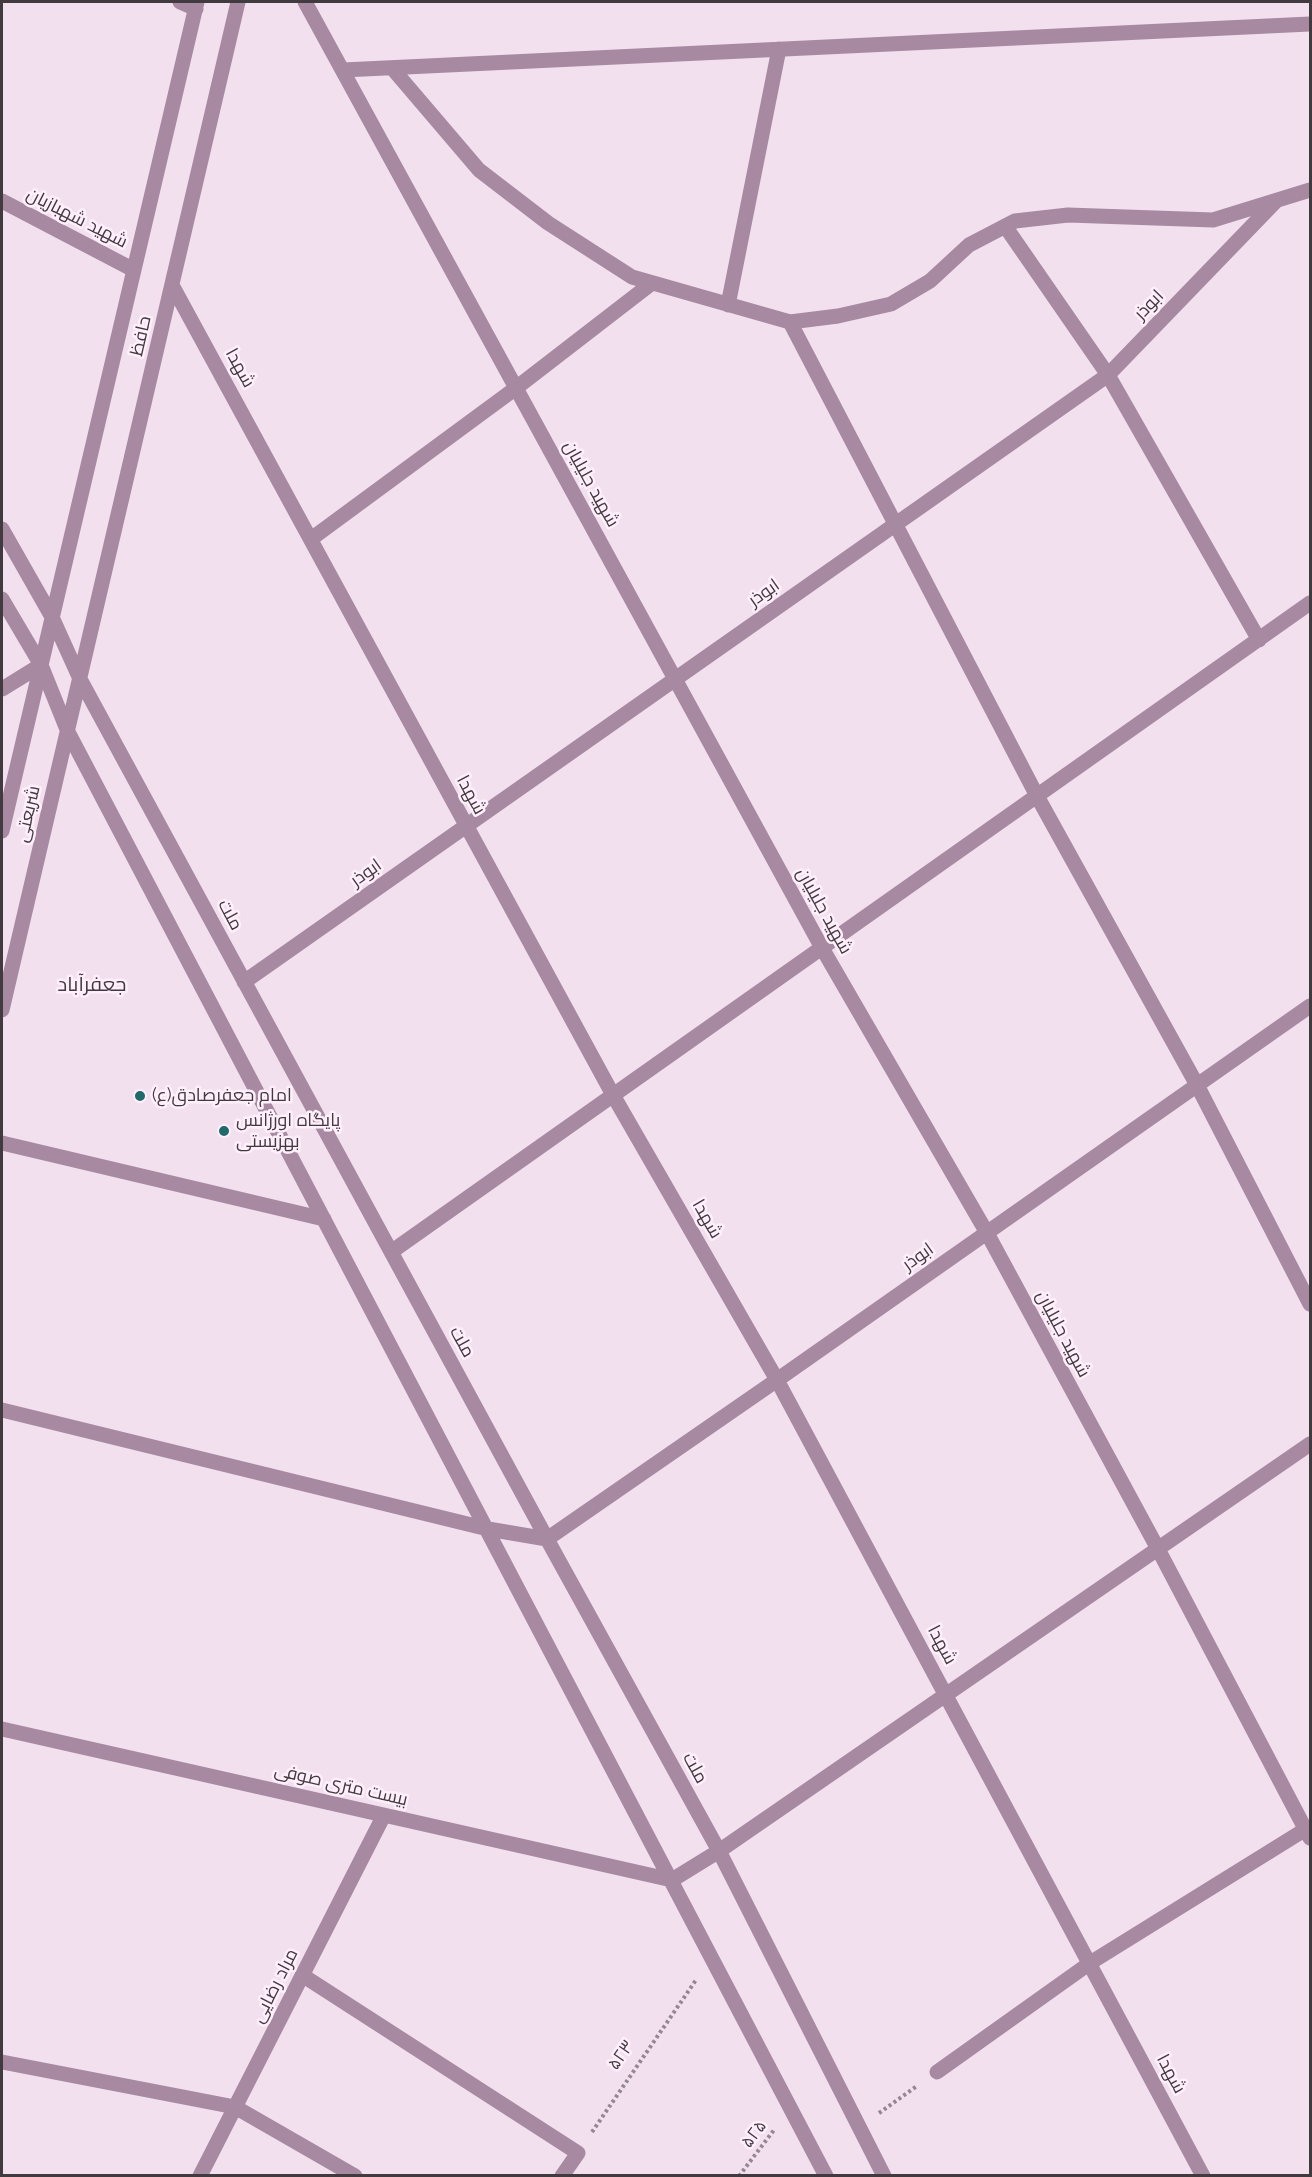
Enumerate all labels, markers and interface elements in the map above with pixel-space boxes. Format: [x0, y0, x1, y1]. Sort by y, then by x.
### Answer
street label: شهید شهبازیان [23, 183, 131, 253]
street label: ابوذر [1130, 285, 1168, 325]
street label: حافظ [126, 314, 156, 358]
street label: شهدا [221, 345, 259, 391]
street label: شهید جلیلیان [558, 437, 624, 531]
street label: ابوذر [744, 575, 784, 611]
street label: شهدا [452, 772, 490, 818]
street label: شریعتی [11, 784, 45, 844]
street label: ابوذر [346, 855, 386, 891]
street label: شهید جلیلیان [791, 864, 857, 958]
street label: ملت [213, 896, 247, 934]
district label: جعفرآباد [58, 973, 126, 997]
place label: امام جعفرصادق(ع) [152, 1085, 292, 1107]
marker: امام جعفرصادق(ع) [133, 1089, 147, 1103]
place label: پایگاه اورژانس بهزیستی [236, 1110, 340, 1152]
marker: پایگاه اورژانس بهزیستی [217, 1124, 231, 1138]
street label: شهدا [687, 1196, 727, 1242]
street label: ابوذر [898, 1239, 938, 1275]
street label: شهید جلیلیان [1031, 1287, 1095, 1381]
street label: ملت [445, 1323, 479, 1361]
street label: شهدا [923, 1622, 961, 1668]
street label: ملت [678, 1749, 712, 1787]
street label: بیست متری صوفی [272, 1759, 410, 1811]
street label: مراد رضایی [247, 1945, 303, 2027]
street label: ۵۲۳ [603, 2036, 639, 2074]
street label: شهدا [1152, 2051, 1190, 2097]
street label: ۵۲۵ [737, 2116, 771, 2152]

